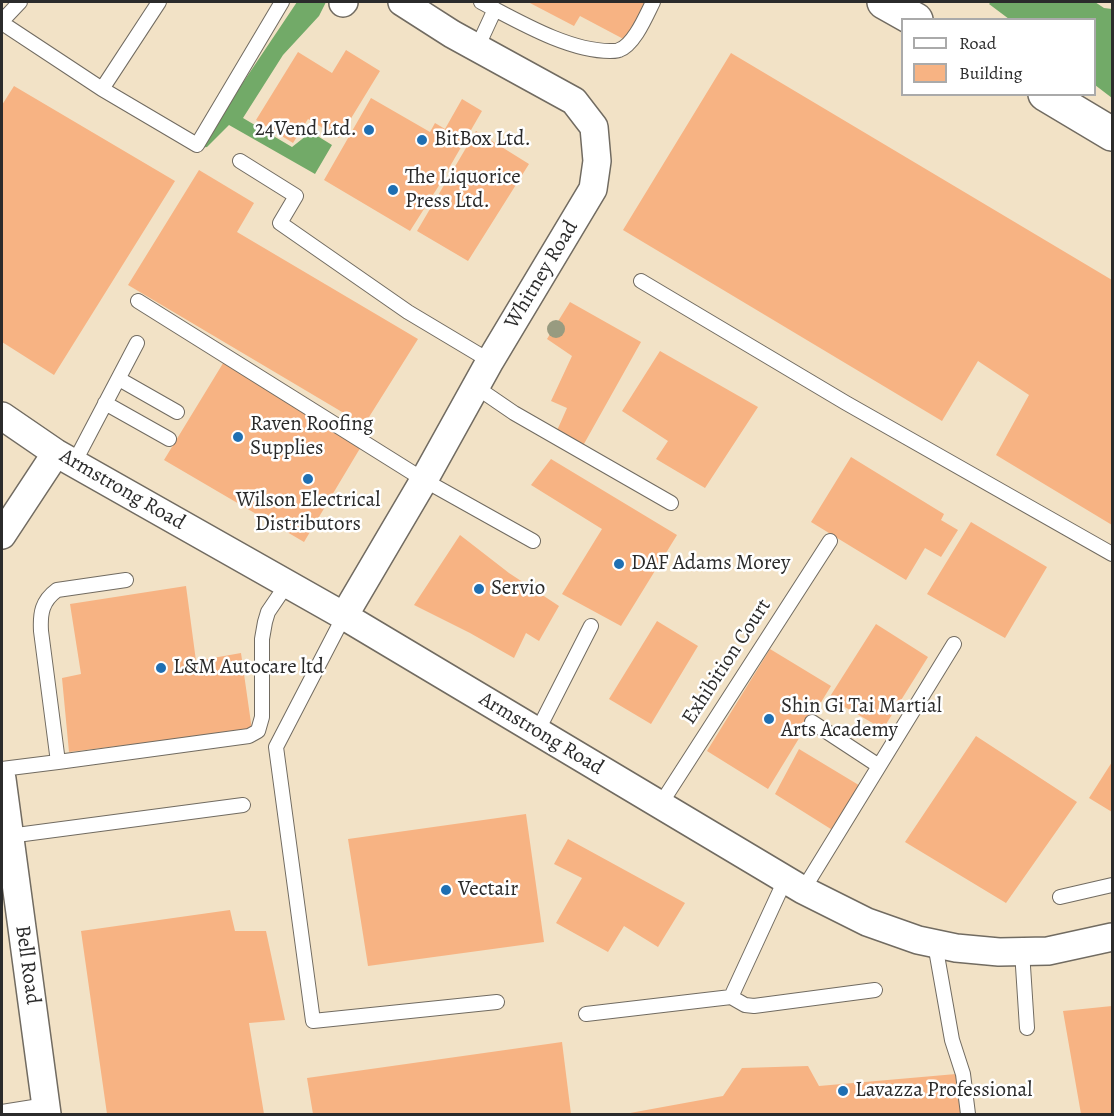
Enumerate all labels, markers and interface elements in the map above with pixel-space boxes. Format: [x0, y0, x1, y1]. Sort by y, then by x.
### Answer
legend [901, 18, 1096, 96]
text: Road [959, 31, 996, 55]
text: Building [959, 61, 1023, 85]
place label: 24Vend Ltd. [255, 117, 357, 143]
marker: 24Vend Ltd. [362, 123, 376, 137]
place label: BitBox Ltd. [434, 127, 531, 153]
marker: BitBox Ltd. [415, 133, 429, 147]
place label: The Liquorice Press Ltd. [405, 165, 521, 215]
marker: The Liquorice Press Ltd. [386, 183, 400, 197]
street label: Whitney Road [500, 216, 584, 334]
place label: Raven Roofing Supplies [250, 412, 373, 462]
marker: Raven Roofing Supplies [231, 430, 245, 444]
street label: Armstrong Road [55, 444, 189, 536]
marker: Wilson Electrical Distributors [301, 472, 315, 486]
place label: Wilson Electrical Distributors [236, 488, 380, 538]
place label: DAF Adams Morey [631, 551, 790, 577]
marker: DAF Adams Morey [612, 557, 626, 571]
place label: Servio [491, 576, 545, 602]
marker: Servio [472, 582, 486, 596]
street label: Exhibition Court [677, 594, 777, 730]
place label: L&M Autocare ltd [173, 655, 324, 681]
marker: L&M Autocare ltd [154, 661, 168, 675]
street label: Armstrong Road [474, 687, 608, 781]
place label: Shin Gi Tai Martial Arts Academy [781, 694, 942, 744]
marker: Shin Gi Tai Martial Arts Academy [762, 712, 776, 726]
place label: Vectair [458, 877, 518, 903]
marker: Vectair [439, 883, 453, 897]
street label: Bell Road [9, 924, 45, 1006]
place label: Lavazza Professional [855, 1078, 1032, 1104]
marker: Lavazza Professional [836, 1084, 850, 1098]

